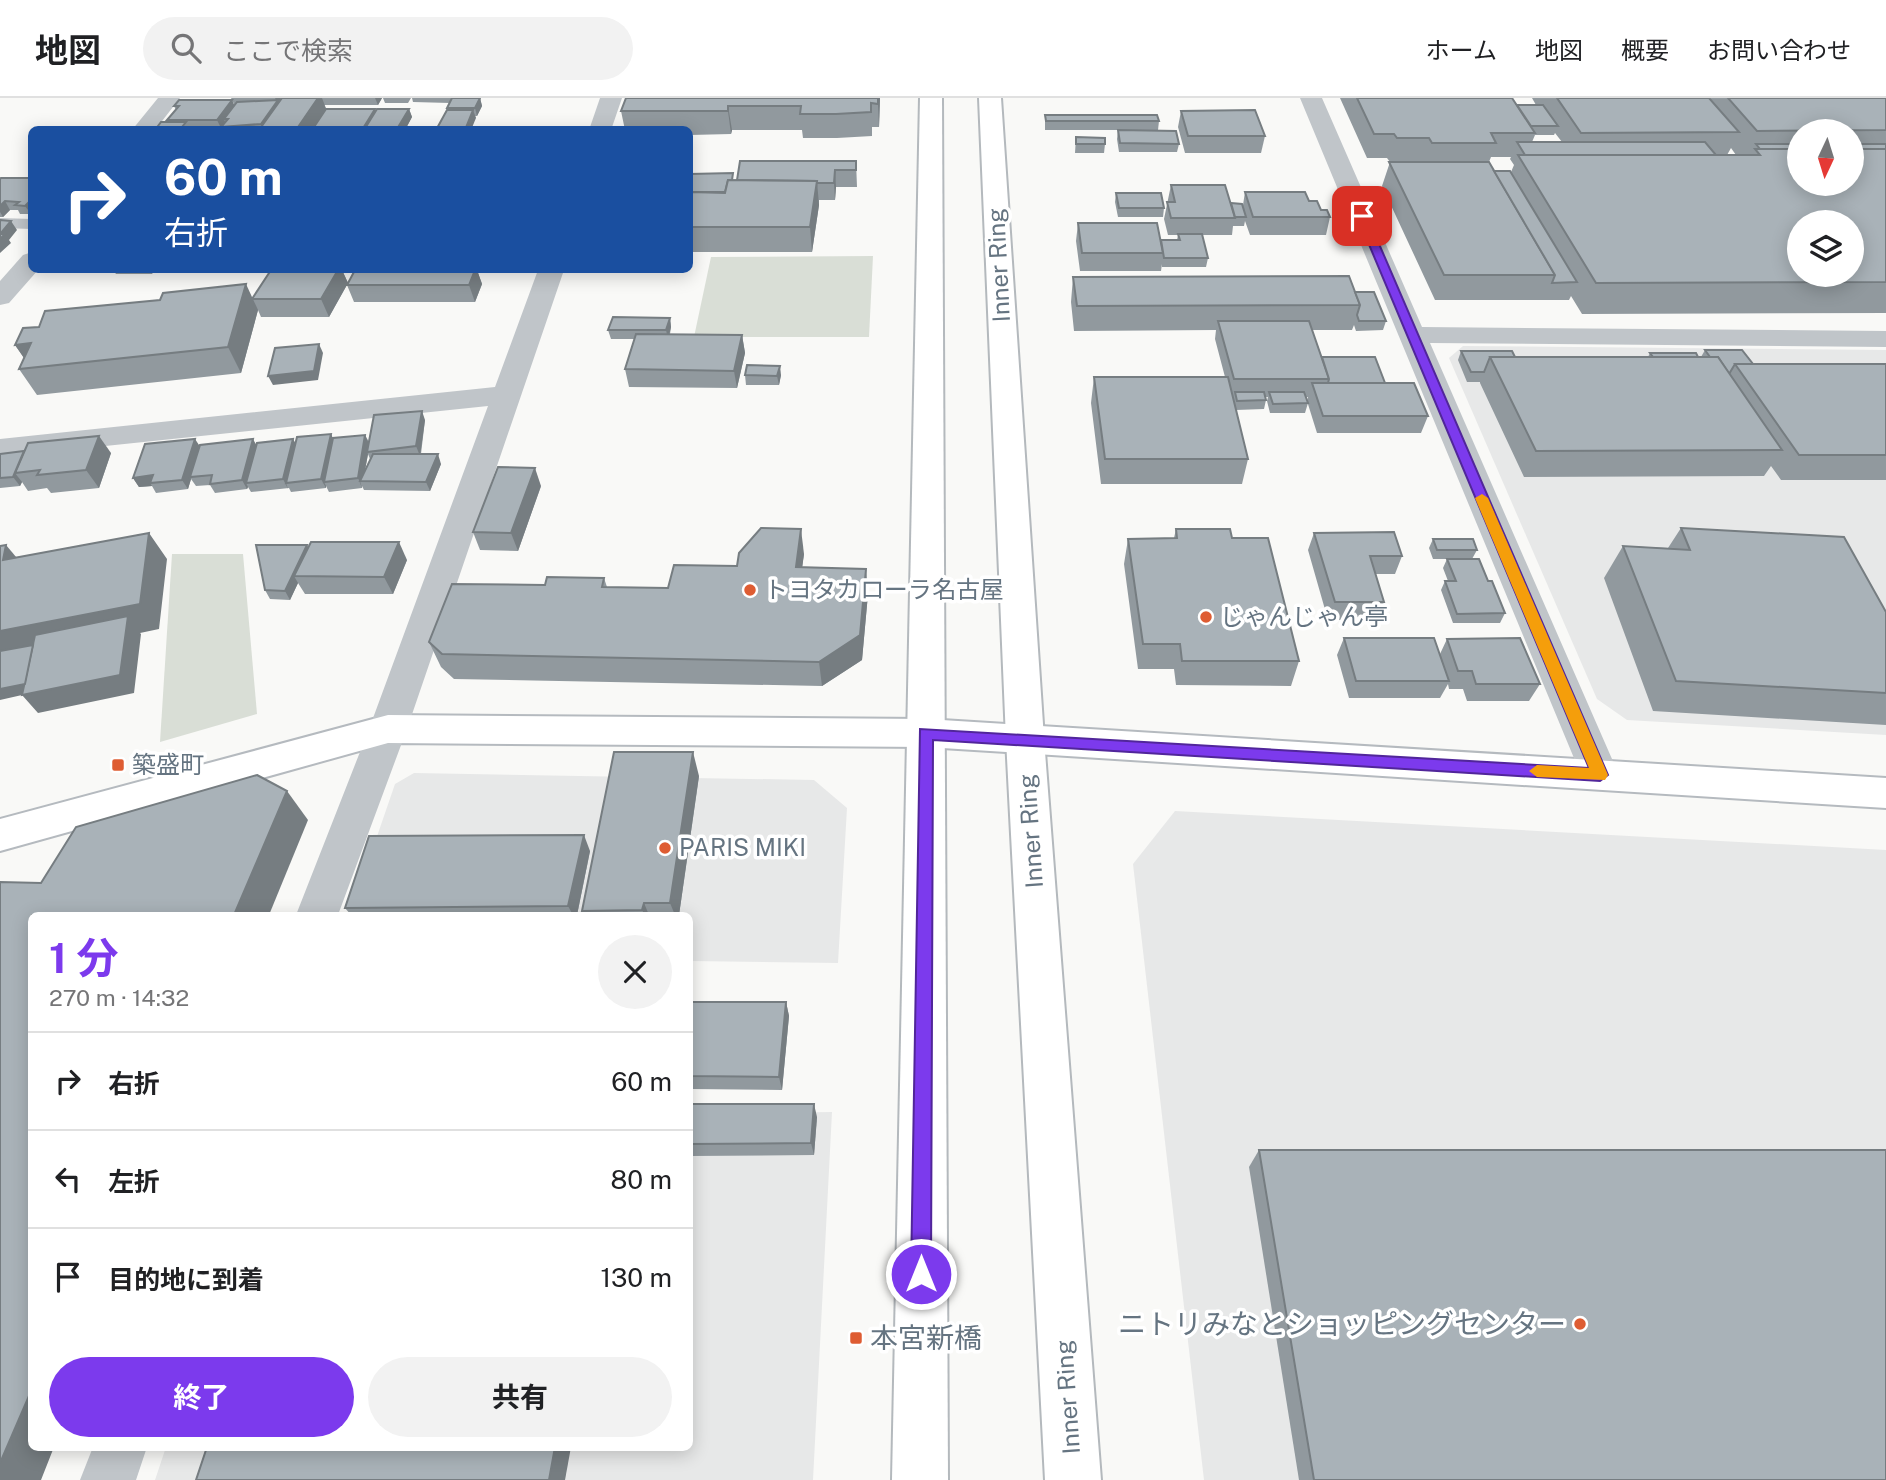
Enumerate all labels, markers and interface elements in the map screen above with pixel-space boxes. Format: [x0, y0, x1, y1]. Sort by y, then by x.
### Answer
search box [143, 17, 633, 80]
icon: search [167, 29, 205, 67]
text: 地図 [35, 31, 101, 69]
text: ここで検索 [223, 35, 353, 66]
text: ホーム [1426, 36, 1497, 64]
text: 地図 [1535, 36, 1583, 64]
text: 概要 [1621, 36, 1669, 64]
text: お問い合わせ [1707, 36, 1851, 64]
north arrow [1787, 119, 1864, 196]
map controls [1787, 119, 1864, 287]
text: 60 m [164, 148, 283, 206]
icon: right [49, 154, 140, 245]
pin [1332, 186, 1392, 246]
icon: arrive [1343, 197, 1381, 235]
street label: Inner Ring [981, 207, 1015, 323]
button: layers [1787, 210, 1864, 287]
text: 右折 [164, 214, 228, 251]
place label: トヨタカローラ名古屋 [764, 575, 1004, 603]
marker: トヨタカローラ名古屋 [742, 582, 758, 598]
place label: じゃんじゃん亭 [1220, 602, 1388, 630]
marker: じゃんじゃん亭 [1198, 609, 1214, 625]
place label: 築盛町 [132, 750, 204, 778]
marker: 築盛町 [110, 757, 126, 773]
street label: Inner Ring [1012, 773, 1048, 889]
place label: PARIS MIKI [679, 833, 806, 861]
marker: PARIS MIKI [657, 840, 673, 856]
text: 1 分 [49, 933, 118, 982]
button: close [598, 935, 672, 1009]
text: 270 m · 14:32 [49, 984, 189, 1011]
icon: right [49, 1062, 87, 1100]
text: 60 m [611, 1066, 672, 1097]
text: 右折 [108, 1068, 160, 1099]
icon: left [49, 1160, 87, 1198]
text: 80 m [611, 1164, 672, 1195]
text: 左折 [108, 1166, 160, 1197]
position arrow [884, 1237, 958, 1311]
icon: arrive [49, 1258, 87, 1296]
text: 130 m [600, 1262, 672, 1293]
text: 目的地に到着 [108, 1264, 264, 1295]
place label: ニトリみなとショッピングセンター [1118, 1307, 1566, 1340]
marker: ニトリみなとショッピングセンター [1572, 1316, 1588, 1332]
place label: 本宮新橋 [870, 1321, 982, 1354]
marker: 本宮新橋 [848, 1330, 864, 1346]
street label: Inner Ring [1049, 1339, 1085, 1455]
button: 終了 [49, 1357, 354, 1437]
button: 共有 [368, 1357, 672, 1437]

